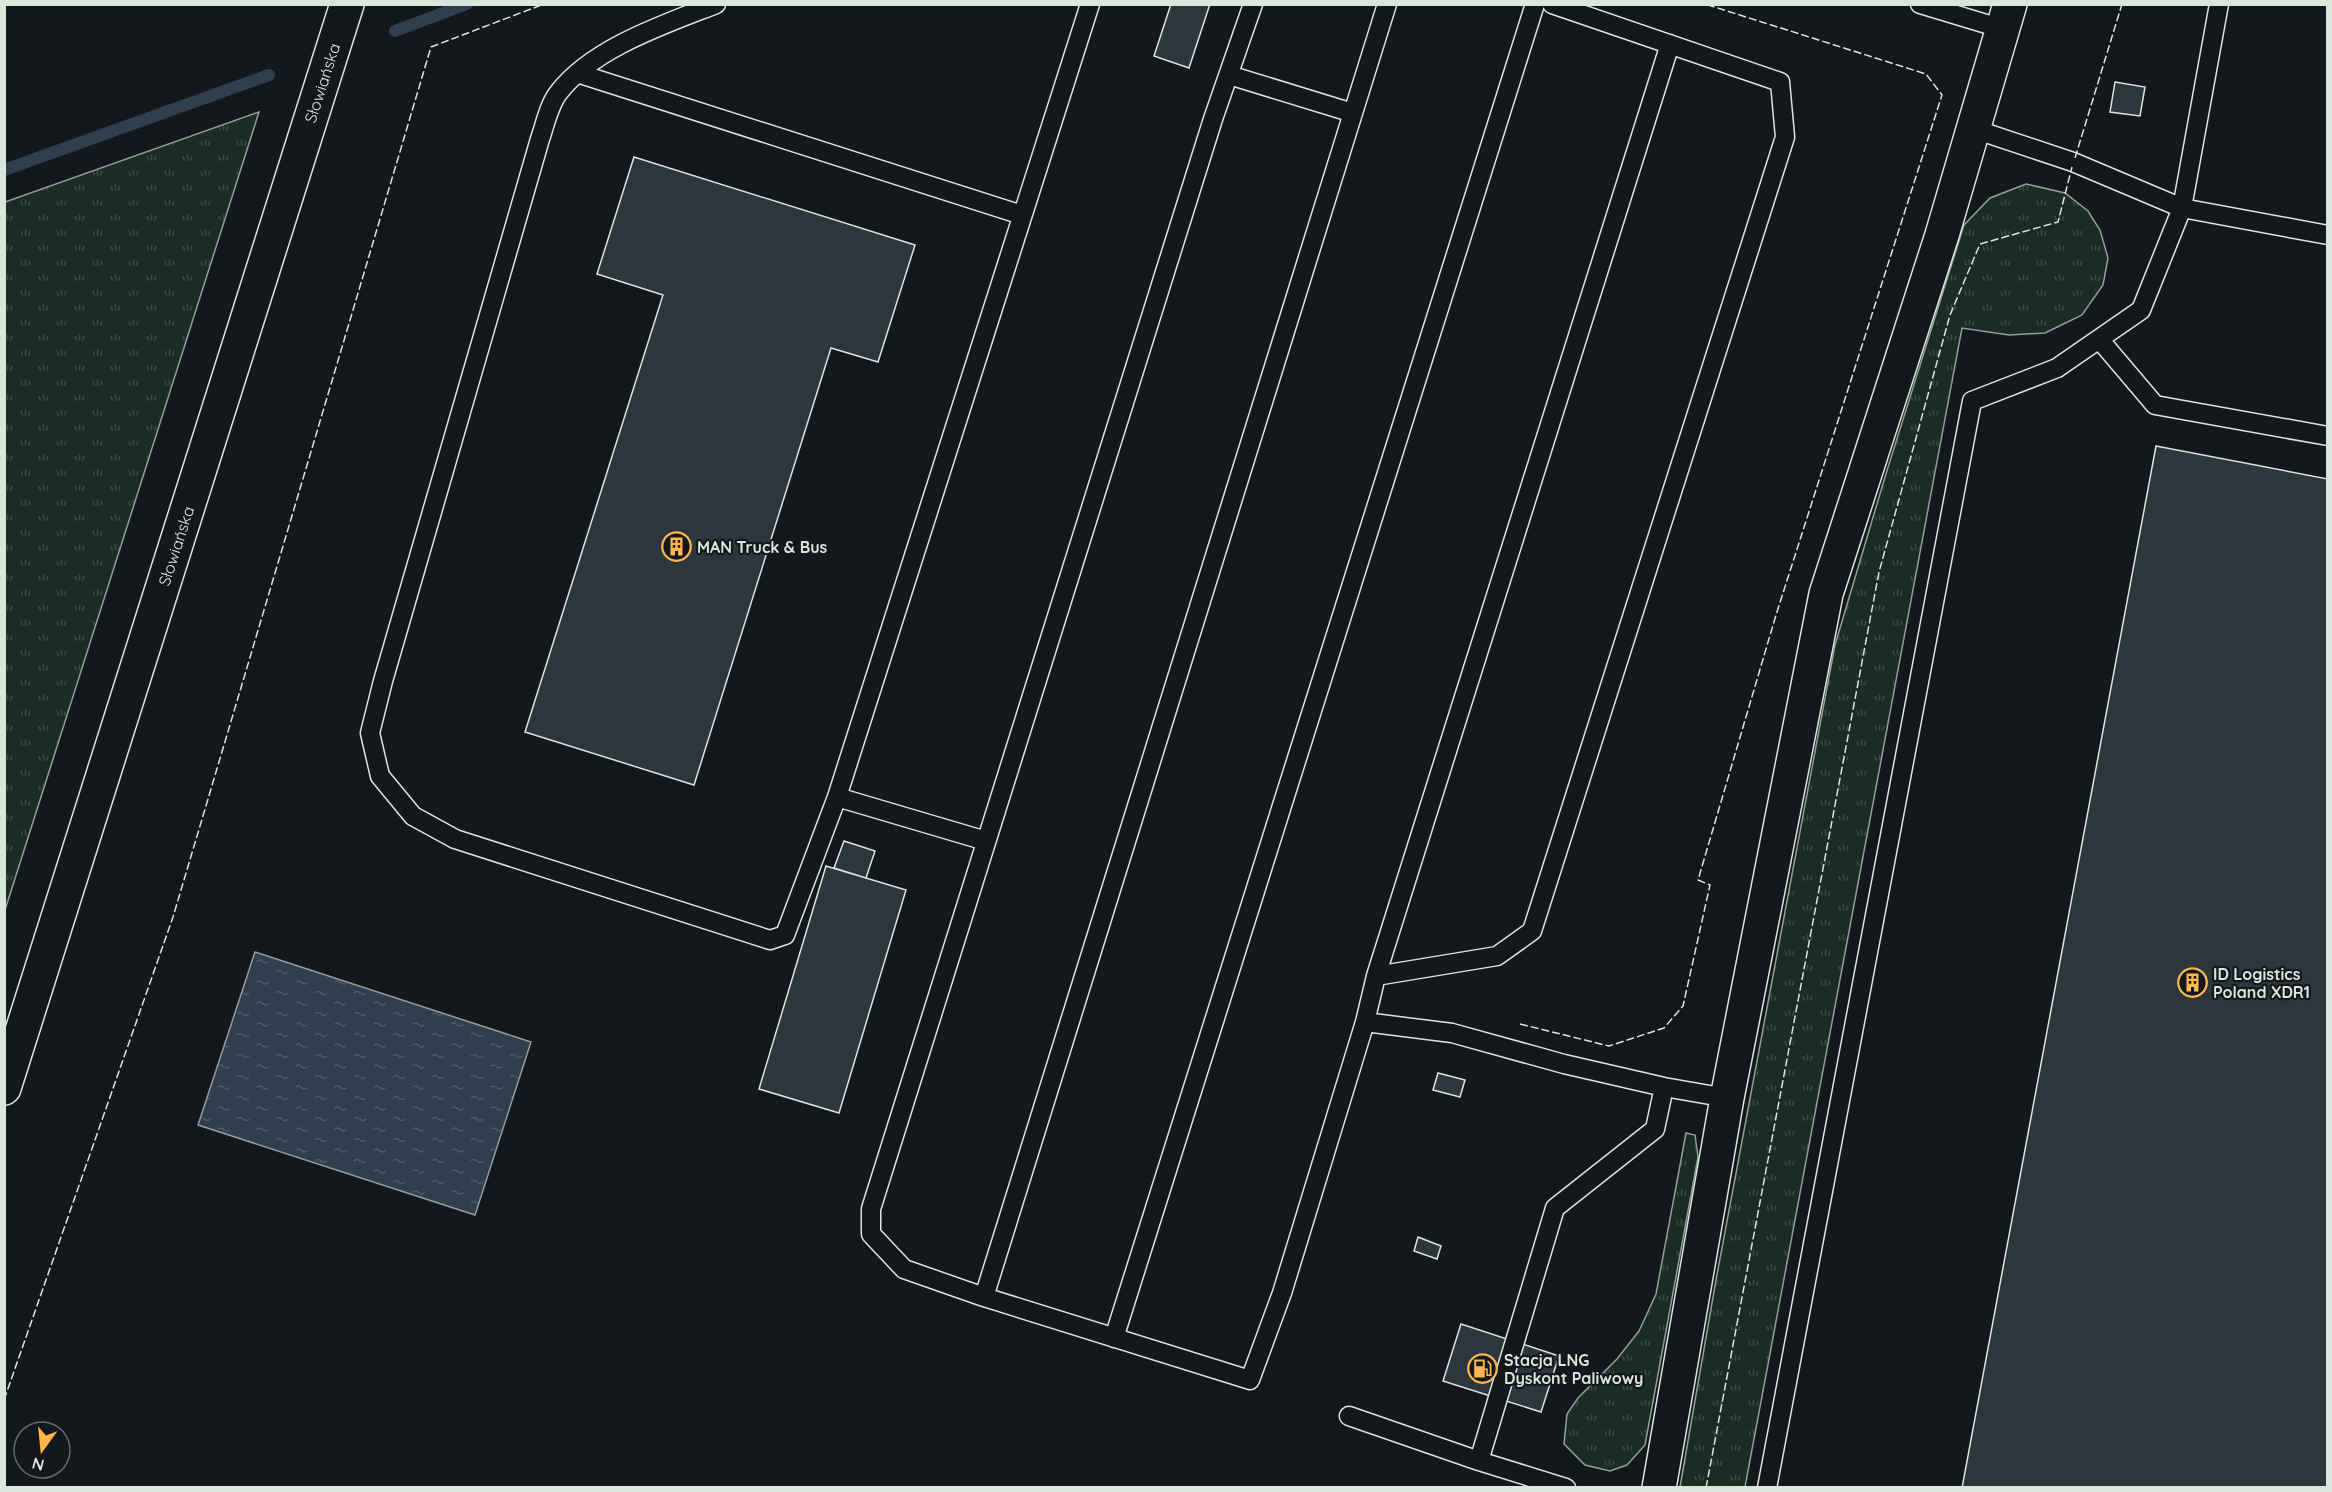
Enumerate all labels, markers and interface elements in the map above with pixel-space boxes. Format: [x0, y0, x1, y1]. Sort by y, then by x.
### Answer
street label: Słowiańska [300, 41, 344, 125]
street label: Słowiańska [154, 504, 198, 588]
building icon: MAN Truck & Bus [660, 531, 692, 563]
place label: MAN Truck & Bus [697, 537, 828, 557]
place label: ID Logistics Poland XDR1 [2213, 964, 2310, 1002]
building icon: ID Logistics Poland XDR1 [2176, 967, 2208, 999]
place label: Stacja LNG Dyskont Paliwowy [1504, 1350, 1643, 1388]
fuel station icon: Stacja LNG Dyskont Paliwowy [1467, 1353, 1499, 1385]
north arrow [12, 1420, 72, 1480]
text: N [30, 1453, 46, 1476]

